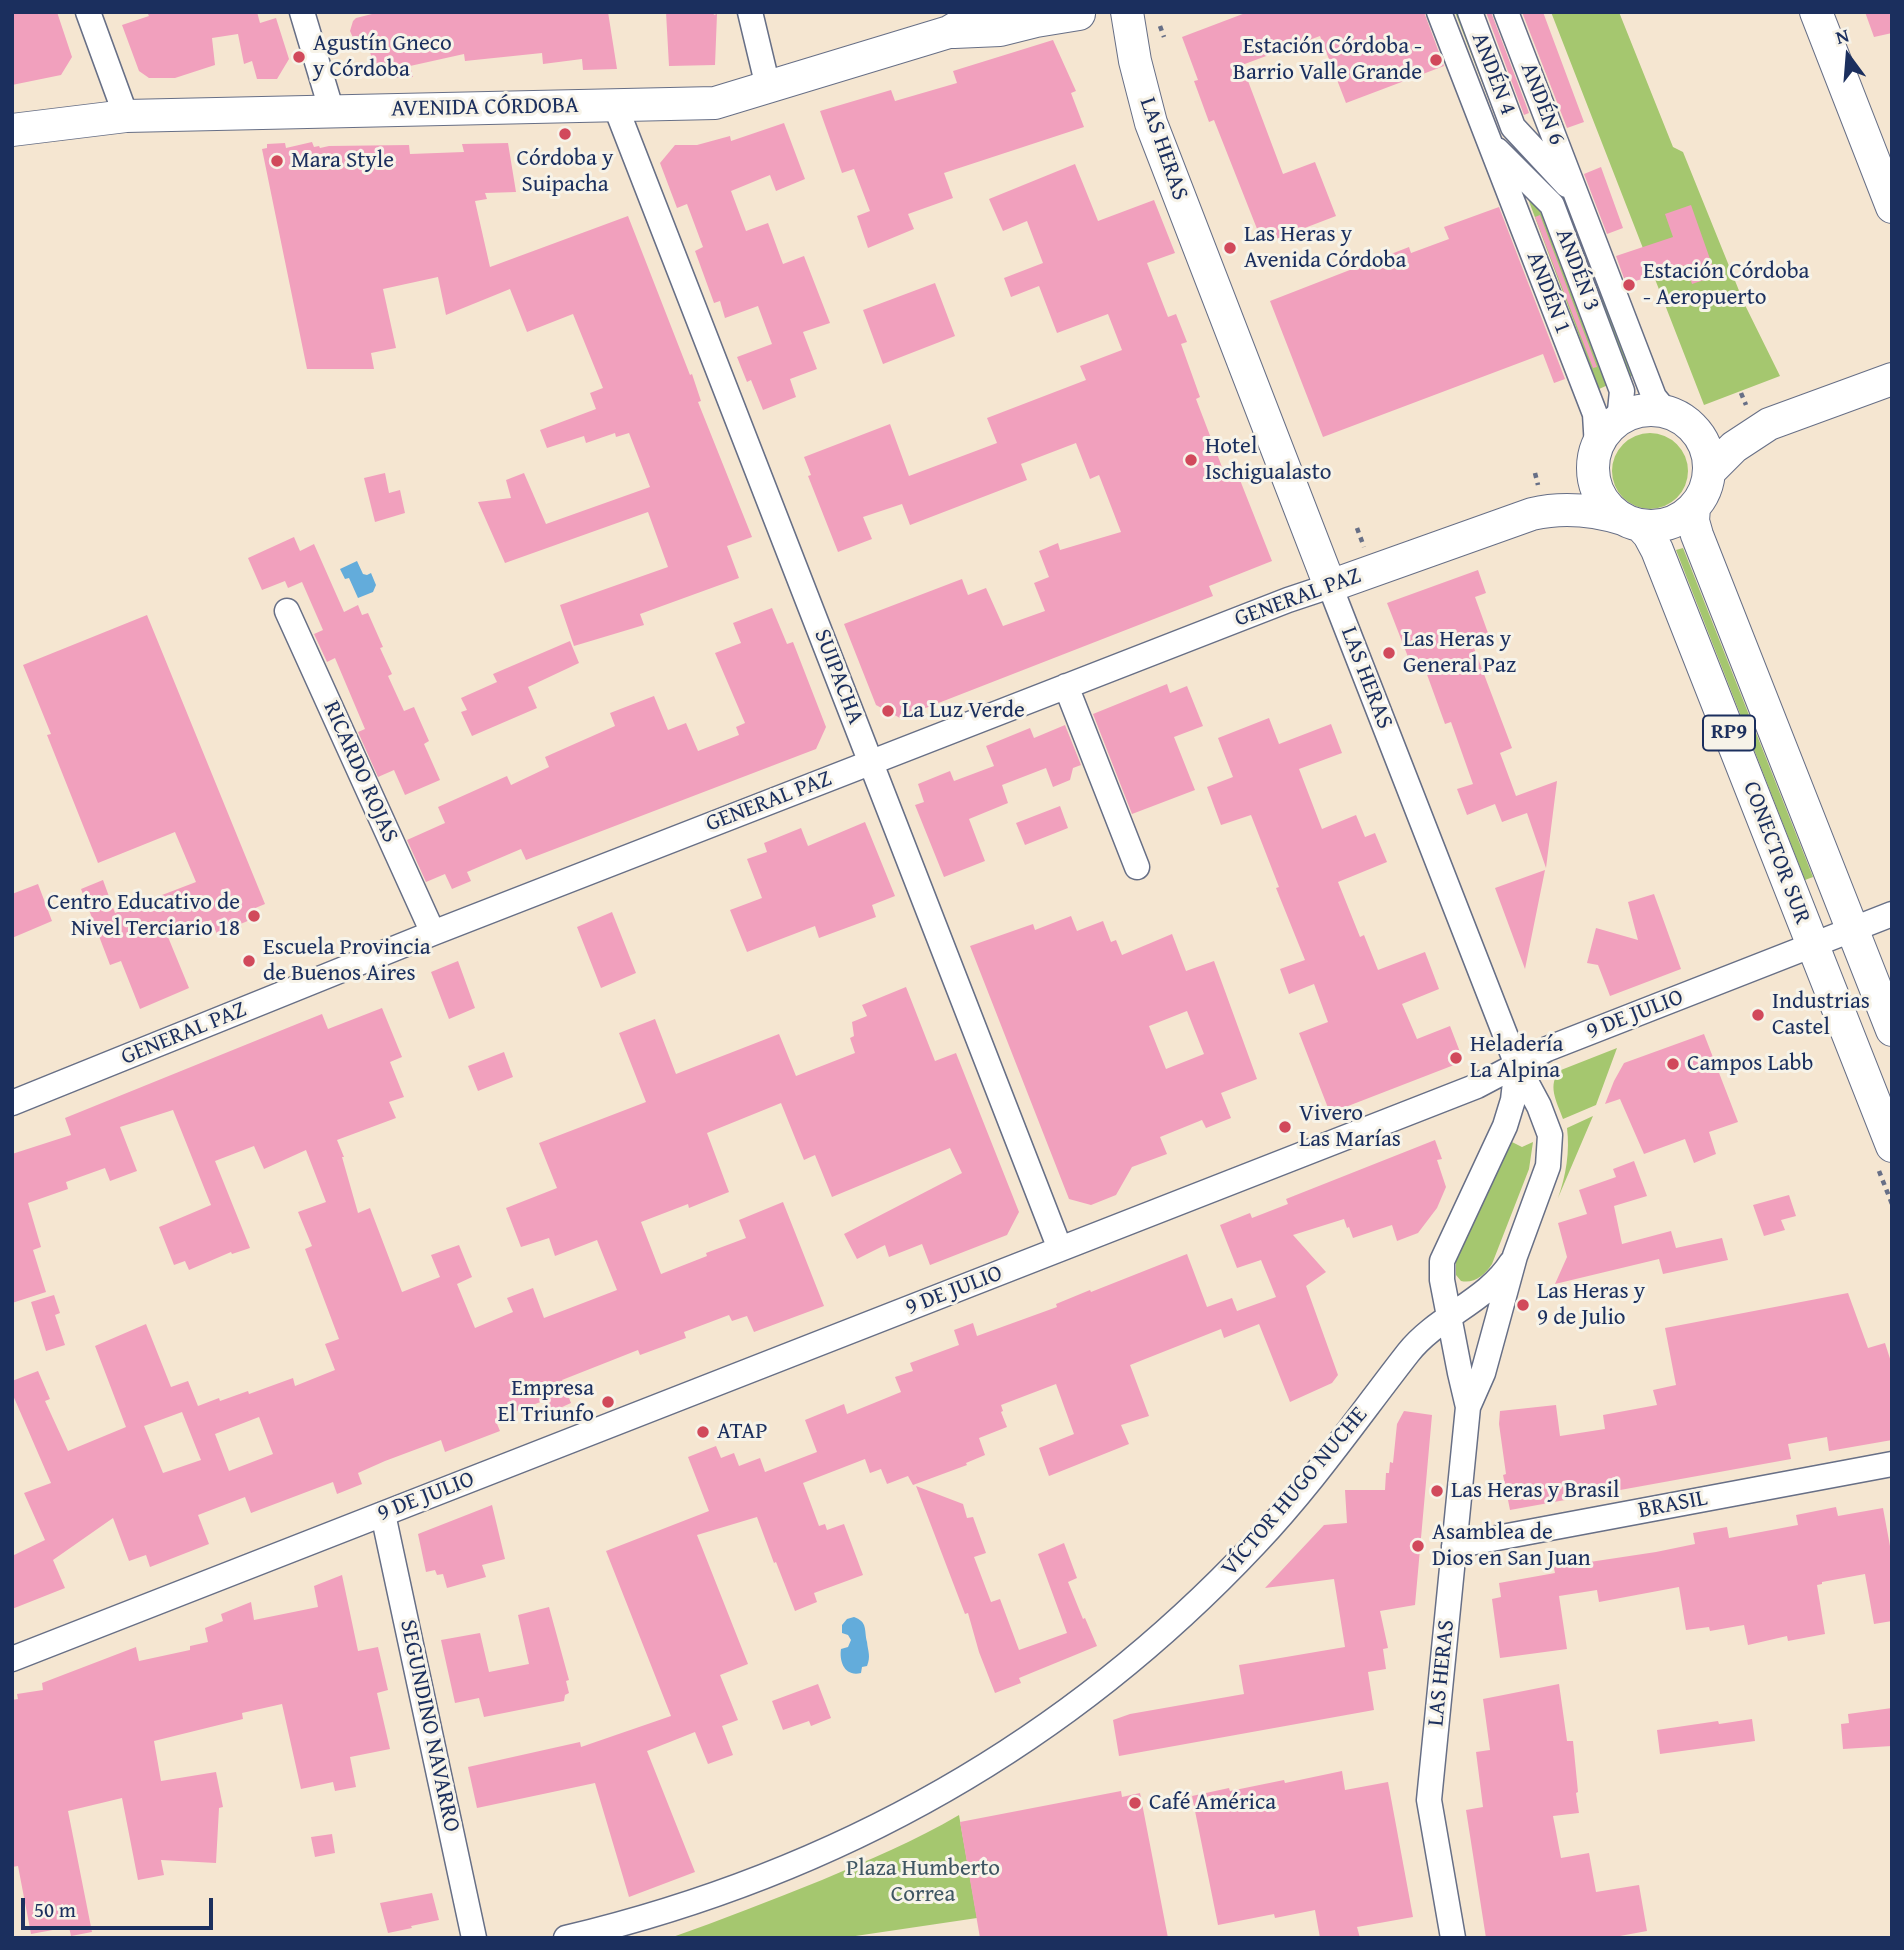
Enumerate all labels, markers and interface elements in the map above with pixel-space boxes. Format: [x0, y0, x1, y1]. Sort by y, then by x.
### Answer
north arrow [1813, 21, 1883, 91]
text: N [1832, 21, 1852, 51]
street label: ANDÉN 4 [1465, 29, 1521, 119]
place label: Agustín Gneco y Córdoba [313, 30, 452, 84]
place label: Estación Córdoba - Barrio Valle Grande [1233, 33, 1422, 87]
marker: Agustín Gneco y Córdoba [291, 49, 307, 65]
marker: Estación Córdoba - Barrio Valle Grande [1428, 52, 1444, 68]
street label: ANDÉN 6 [1514, 59, 1570, 149]
street label: AVENIDA CÓRDOBA [391, 93, 579, 123]
street label: LAS HERAS [1133, 94, 1193, 204]
marker: Córdoba y Suipacha [557, 126, 573, 142]
place label: Córdoba y Suipacha [517, 145, 613, 199]
place label: Mara Style [291, 147, 394, 175]
marker: Mara Style [269, 153, 285, 169]
place label: Las Heras y Avenida Córdoba [1244, 221, 1406, 275]
street label: ANDÉN 3 [1549, 225, 1605, 315]
marker: Las Heras y Avenida Córdoba [1222, 240, 1238, 256]
street label: ANDÉN 1 [1520, 248, 1576, 338]
place label: Estación Córdoba - Aeropuerto [1643, 258, 1809, 312]
marker: Estación Córdoba - Aeropuerto [1621, 277, 1637, 293]
place label: Hotel Ischigualasto [1205, 433, 1332, 487]
marker: Hotel Ischigualasto [1183, 452, 1199, 468]
street label: GENERAL PAZ [1231, 562, 1365, 634]
street label: LAS HERAS [1334, 623, 1398, 733]
street label: SUIPACHA [807, 625, 869, 729]
place label: Las Heras y General Paz [1403, 626, 1516, 680]
marker: Las Heras y General Paz [1381, 645, 1397, 661]
street label: RICARDO ROJAS [316, 697, 404, 847]
place label: La Luz Verde [902, 697, 1025, 725]
marker: La Luz Verde [880, 703, 896, 719]
road number: RP9 [1703, 716, 1755, 750]
street label: GENERAL PAZ [702, 765, 836, 839]
street label: CONECTOR SUR [1736, 778, 1816, 928]
place label: Centro Educativo de Nivel Terciario 18 [47, 889, 240, 943]
marker: Centro Educativo de Nivel Terciario 18 [246, 908, 262, 924]
place label: Escuela Provincia de Buenos Aires [263, 934, 431, 988]
marker: Escuela Provincia de Buenos Aires [241, 953, 257, 969]
street label: 9 DE JULIO [1583, 984, 1687, 1046]
place label: Industrias Castel [1772, 988, 1870, 1042]
street label: GENERAL PAZ [117, 996, 251, 1072]
marker: Industrias Castel [1750, 1007, 1766, 1023]
place label: Heladería La Alpina [1470, 1031, 1563, 1085]
marker: Heladería La Alpina [1448, 1050, 1464, 1066]
place label: Campos Labb [1687, 1050, 1813, 1078]
marker: Campos Labb [1665, 1056, 1681, 1072]
place label: Vivero Las Marías [1299, 1100, 1401, 1154]
marker: Vivero Las Marías [1277, 1119, 1293, 1135]
street label: 9 DE JULIO [902, 1260, 1006, 1322]
place label: Las Heras y 9 de Julio [1537, 1278, 1645, 1332]
marker: Las Heras y 9 de Julio [1515, 1297, 1531, 1313]
place label: Empresa El Triunfo [498, 1375, 594, 1429]
marker: Empresa El Triunfo [600, 1394, 616, 1410]
street label: VÍCTOR HUGO NUCHE [1216, 1402, 1374, 1582]
place label: ATAP [717, 1418, 768, 1446]
marker: ATAP [695, 1424, 711, 1440]
street label: 9 DE JULIO [374, 1466, 478, 1528]
place label: Las Heras y Brasil [1451, 1477, 1619, 1505]
marker: Las Heras y Brasil [1429, 1483, 1445, 1499]
street label: BRASIL [1636, 1485, 1710, 1525]
place label: Asamblea de Dios en San Juan [1432, 1519, 1591, 1573]
marker: Asamblea de Dios en San Juan [1410, 1538, 1426, 1554]
street label: SEGUNDINO NAVARRO [393, 1617, 465, 1835]
street label: LAS HERAS [1423, 1618, 1461, 1728]
place label: Café América [1149, 1789, 1276, 1817]
marker: Café América [1127, 1795, 1143, 1811]
park label: Plaza Humberto Correa [846, 1855, 1000, 1909]
scale bar [24, 1884, 217, 1928]
text: 50 m [34, 1894, 76, 1925]

